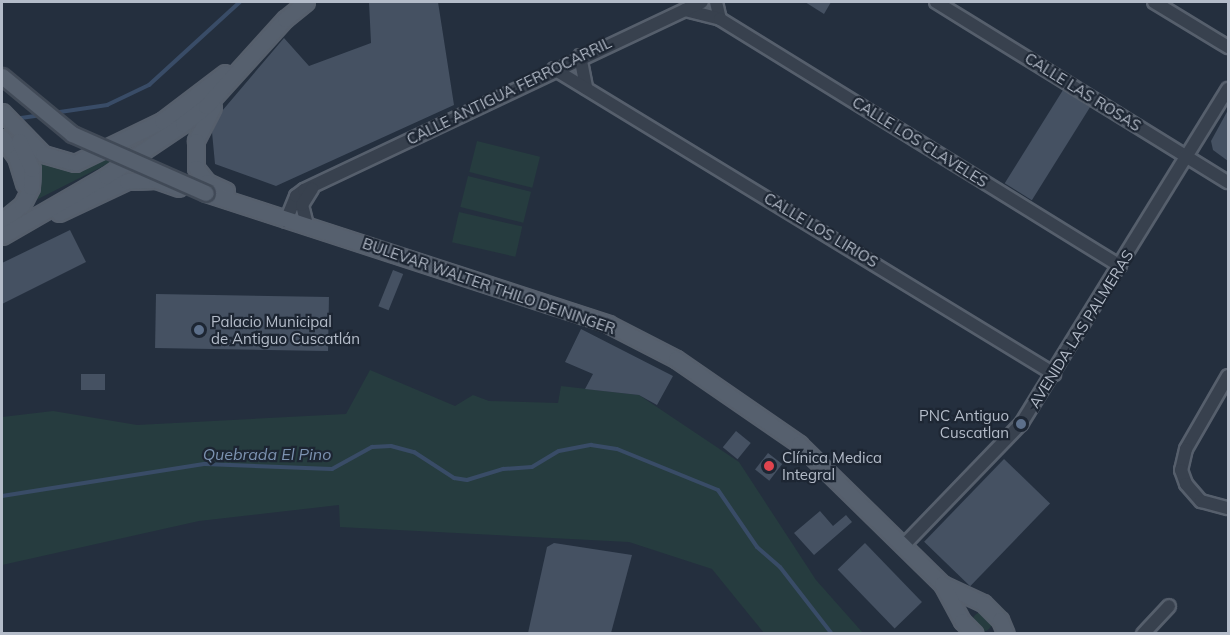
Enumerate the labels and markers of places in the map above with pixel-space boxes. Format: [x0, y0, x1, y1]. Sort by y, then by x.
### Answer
place label: Palacio Municipal de Antiguo Cuscatlán [211, 312, 360, 347]
marker: Palacio Municipal de Antiguo Cuscatlán [192, 323, 206, 337]
place label: PNC Antiguo Cuscatlan [919, 406, 1009, 441]
marker: PNC Antiguo Cuscatlan [1014, 417, 1028, 431]
place label: Clínica Medica Integral [782, 448, 882, 483]
marker: Clínica Medica Integral [760, 457, 778, 475]

